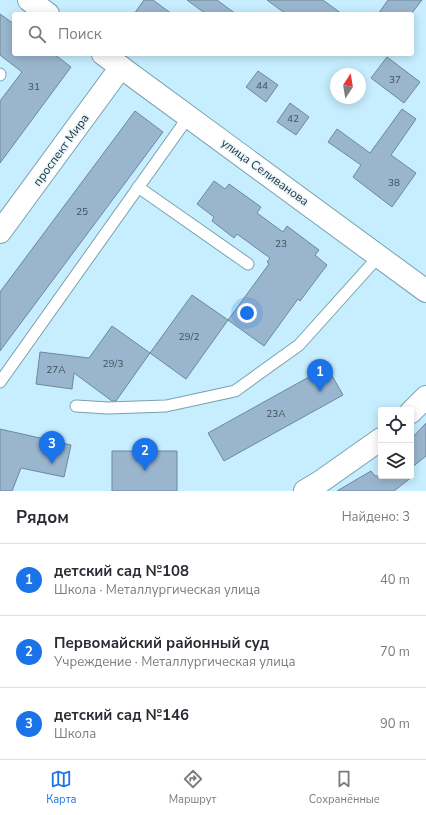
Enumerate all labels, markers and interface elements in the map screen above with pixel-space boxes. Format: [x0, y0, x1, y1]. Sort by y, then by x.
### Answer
search box [12, 12, 414, 56]
icon: search [26, 23, 48, 45]
text: Поиск [58, 24, 102, 44]
north arrow [330, 68, 366, 104]
house number: 37 [389, 73, 401, 87]
house number: 44 [256, 79, 268, 93]
house number: 31 [28, 80, 40, 94]
street label: проспект Мира [29, 111, 93, 189]
house number: 42 [287, 112, 299, 126]
street label: улица Селиванова [218, 135, 312, 209]
house number: 38 [388, 176, 400, 190]
house number: 25 [76, 205, 88, 219]
house number: 23 [275, 237, 287, 251]
your location [237, 303, 257, 323]
house number: 29/2 [179, 330, 199, 344]
house number: 29/3 [103, 357, 123, 371]
pin: 1 [307, 359, 333, 392]
house number: 27А [46, 363, 66, 377]
house number: 23А [266, 407, 286, 421]
map controls [378, 407, 414, 479]
button: locate [378, 407, 414, 443]
pin: 3 [39, 431, 65, 464]
pin: 2 [132, 438, 158, 471]
button: layers [378, 443, 414, 479]
text: Рядом [16, 506, 69, 529]
text: Найдено: 3 [342, 508, 410, 526]
text: детский сад №108 [54, 561, 189, 581]
text: 1 [25, 571, 33, 589]
text: 40 m [380, 571, 410, 589]
text: Школа · Металлургическая улица [54, 581, 260, 599]
text: Первомайский районный суд [54, 633, 269, 653]
text: 2 [25, 643, 33, 661]
text: 70 m [380, 643, 410, 661]
text: Учреждение · Металлургическая улица [54, 653, 296, 671]
text: детский сад №146 [54, 705, 189, 725]
text: 3 [25, 715, 33, 733]
text: 90 m [380, 715, 410, 733]
text: Школа [54, 725, 96, 743]
tab: Карта [46, 768, 76, 807]
tab: Маршрут [169, 768, 217, 807]
tab: Сохранённые [309, 768, 380, 807]

